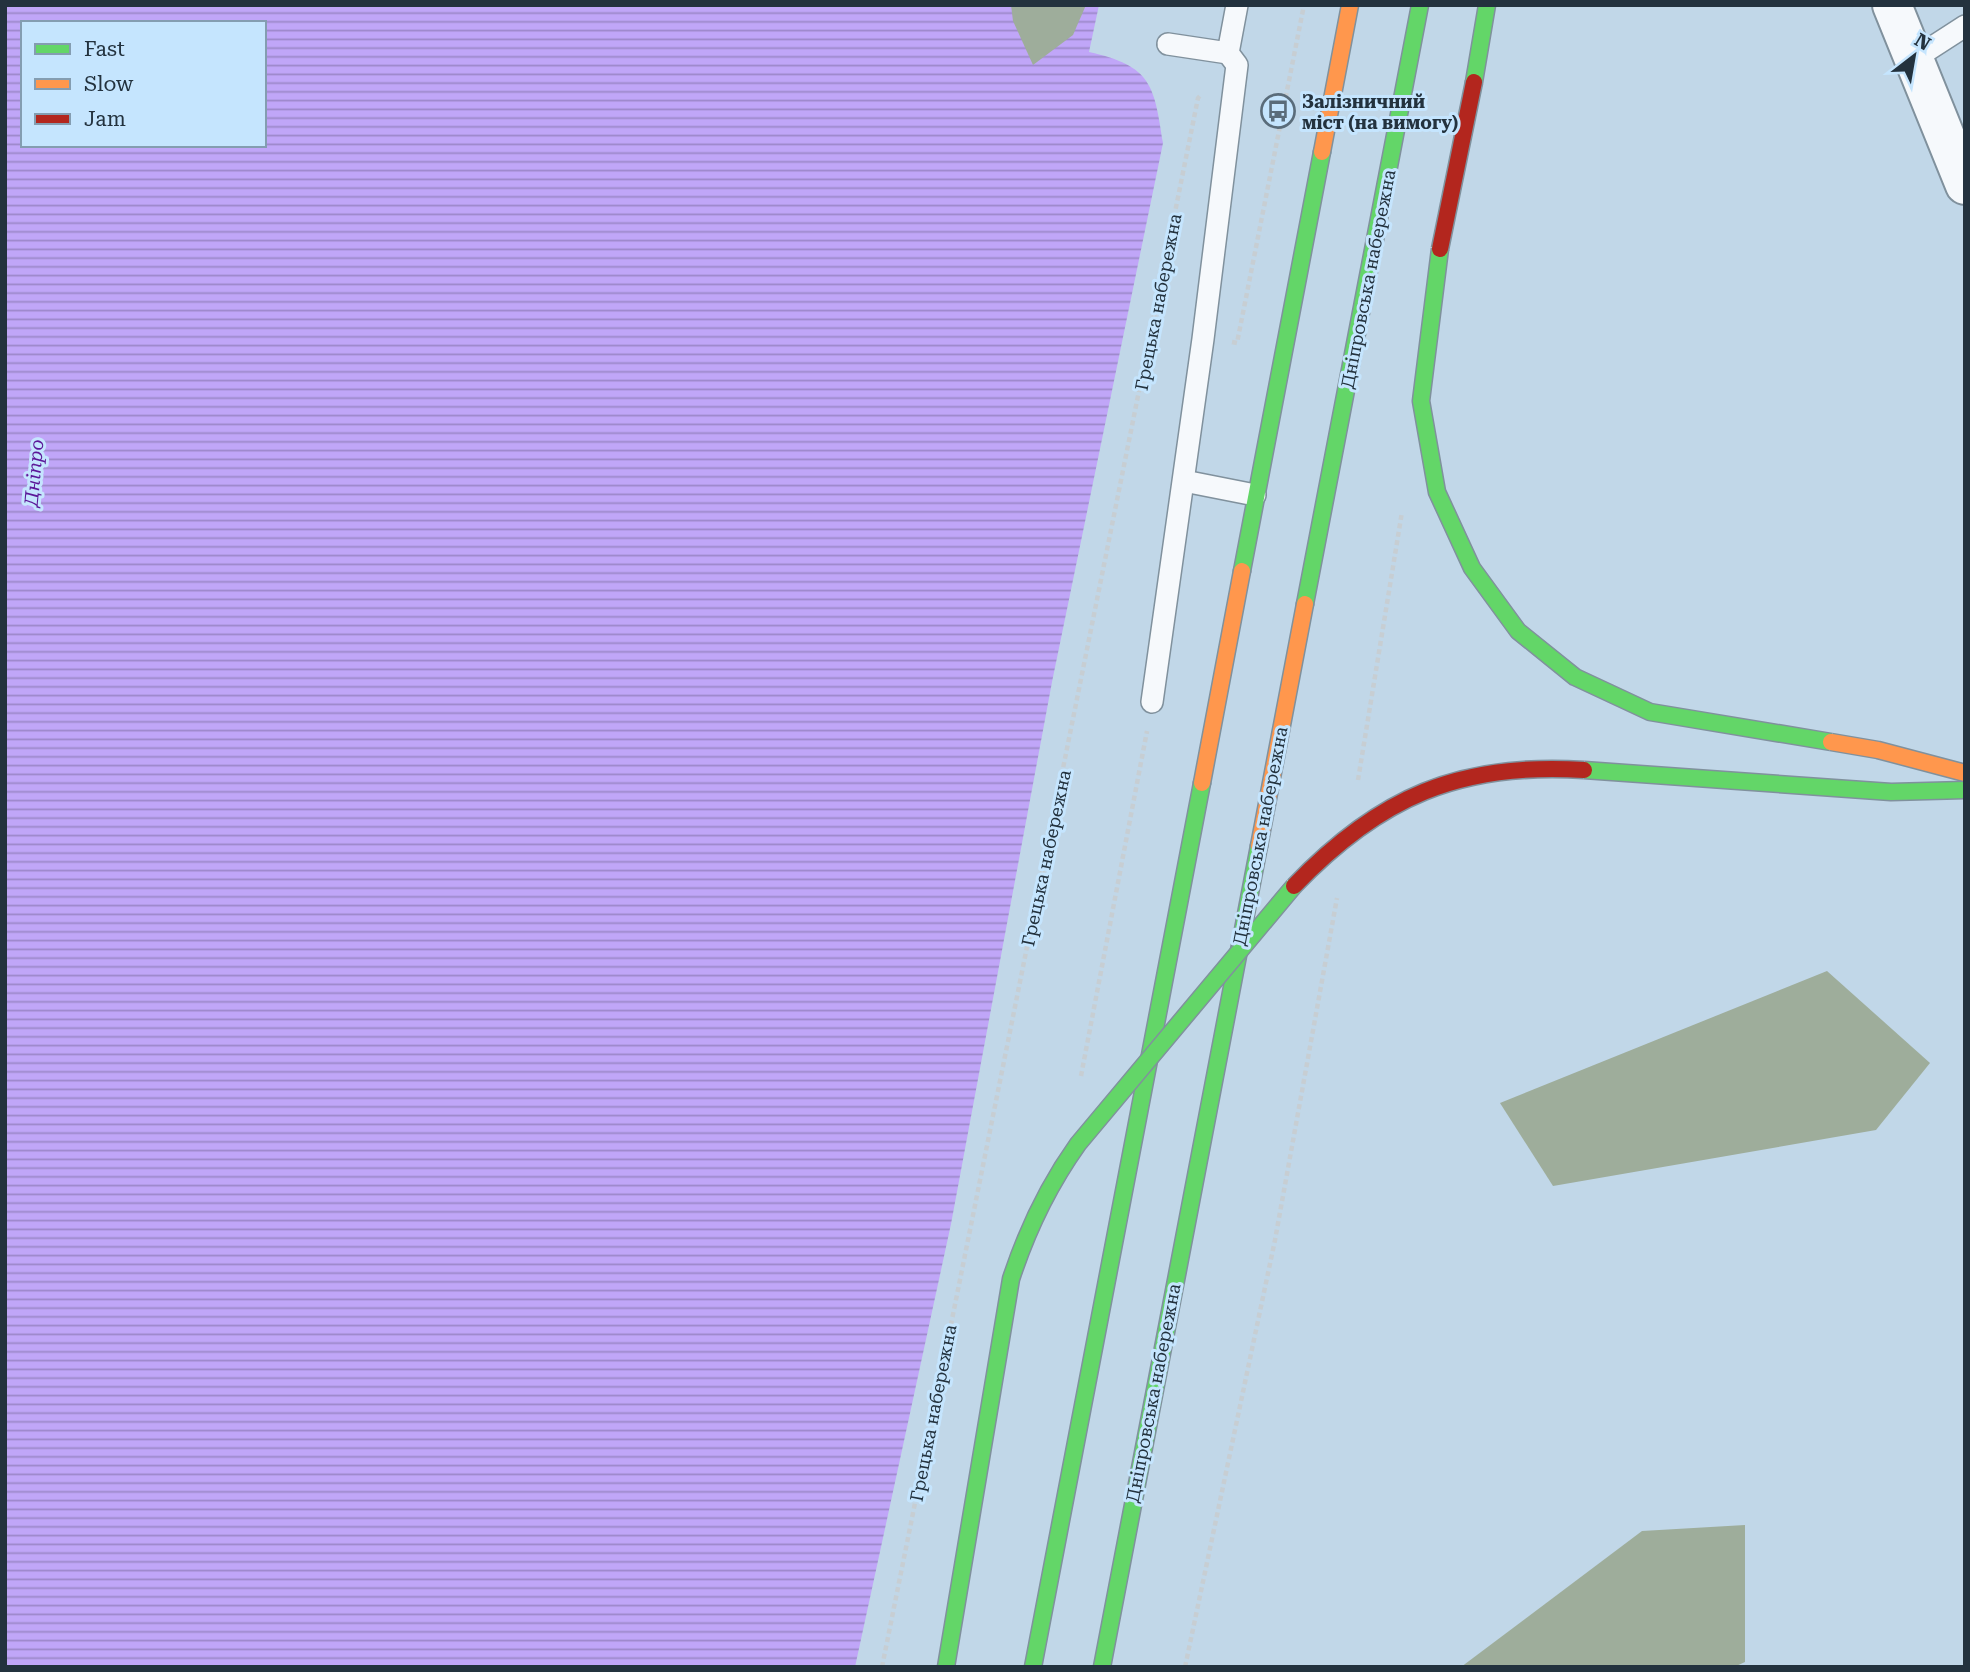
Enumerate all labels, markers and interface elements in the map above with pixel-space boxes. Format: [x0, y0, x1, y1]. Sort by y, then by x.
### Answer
legend [21, 21, 266, 147]
north arrow [1879, 21, 1949, 91]
text: N [1910, 28, 1935, 56]
text: Fast [84, 37, 125, 61]
text: Slow [84, 72, 134, 96]
place label: Залізничний міст (на вимогу) [1302, 91, 1458, 133]
bus stop icon: Залізничний міст (на вимогу) [1259, 92, 1297, 130]
text: Jam [84, 107, 126, 131]
street label: Дніпровська набережна [1336, 167, 1400, 390]
street label: Грецька набережна [1131, 211, 1186, 392]
water label: Дніпро [20, 438, 48, 509]
street label: Дніпровська набережна [1228, 724, 1292, 947]
street label: Грецька набережна [1017, 768, 1075, 948]
street label: Дніпровська набережна [1121, 1281, 1185, 1504]
street label: Грецька набережна [906, 1322, 961, 1503]

